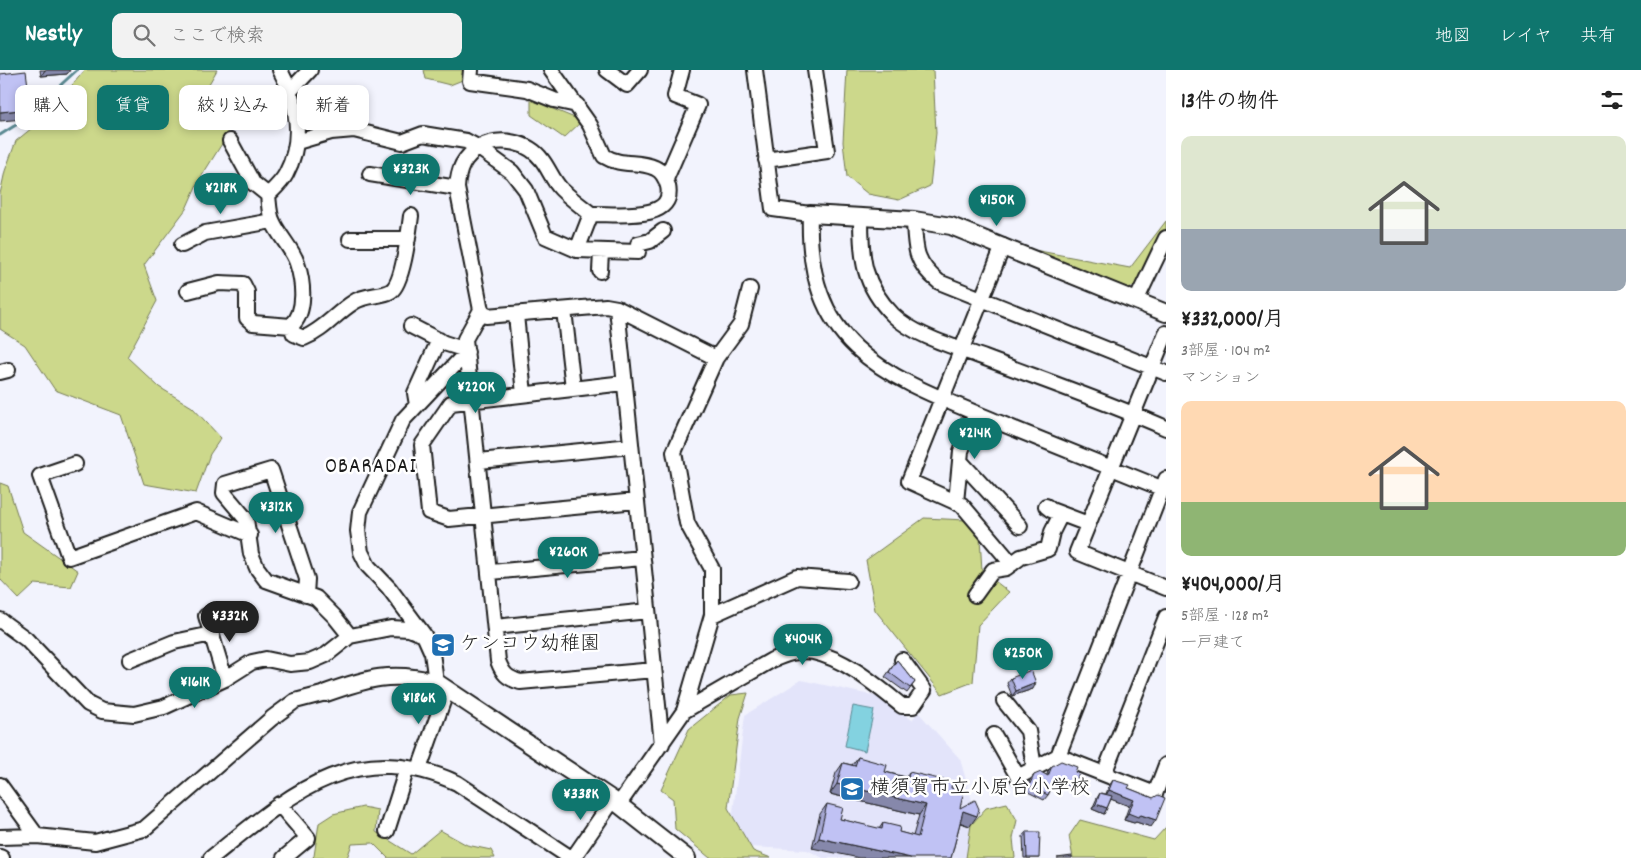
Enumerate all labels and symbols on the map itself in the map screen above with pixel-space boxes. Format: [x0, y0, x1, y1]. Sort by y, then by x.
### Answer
pin: ¥323K [376, 154, 446, 196]
pin: ¥218K [186, 172, 256, 215]
pin: ¥150K [962, 184, 1032, 227]
pin: ¥220K [441, 372, 511, 414]
pin: ¥214K [940, 418, 1010, 460]
district label: OBARADAI [325, 453, 417, 483]
pin: ¥312K [241, 492, 311, 534]
pin: ¥260K [533, 536, 603, 579]
pin: ¥332K [195, 600, 265, 643]
pin: ¥404K [768, 624, 838, 666]
place label: ケンコウ幼稚園 [460, 631, 600, 659]
school or university icon: ケンコウ幼稚園 [430, 632, 456, 658]
pin: ¥250K [988, 638, 1058, 680]
pin: ¥161K [160, 666, 230, 709]
pin: ¥186K [384, 682, 454, 725]
place label: 横須賀市立小原台小学校 [870, 775, 1090, 803]
school or university icon: 横須賀市立小原台小学校 [839, 776, 865, 802]
pin: ¥338K [546, 778, 616, 821]

